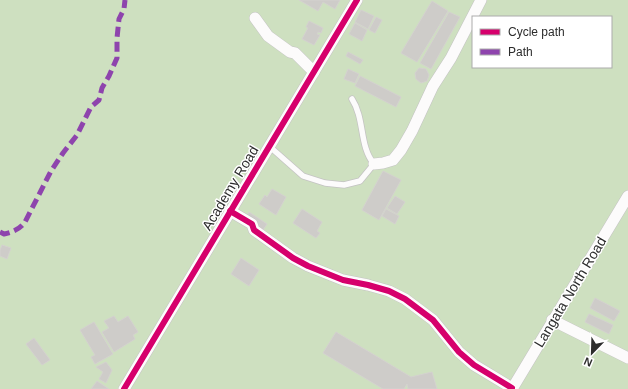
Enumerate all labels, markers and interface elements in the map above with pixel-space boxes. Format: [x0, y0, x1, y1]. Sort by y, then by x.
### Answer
legend [472, 16, 612, 68]
text: Cycle path [508, 25, 565, 39]
text: Path [508, 45, 533, 59]
street label: Academy Road [198, 143, 262, 233]
street label: Langata North Road [531, 234, 609, 350]
north arrow [572, 333, 612, 373]
text: N [582, 355, 594, 369]

